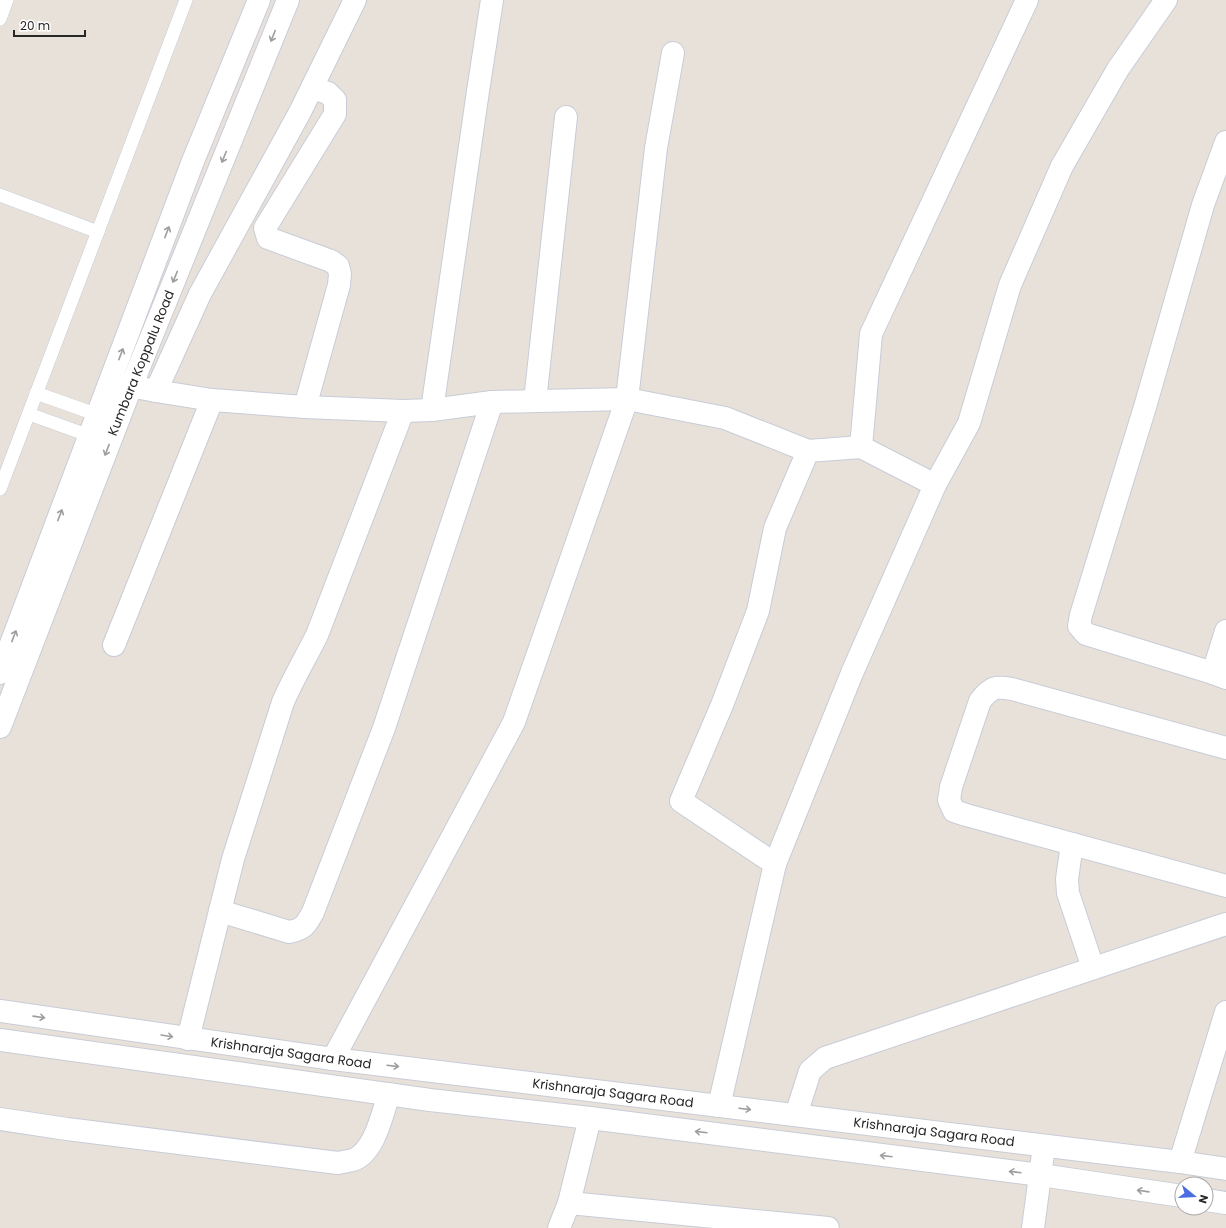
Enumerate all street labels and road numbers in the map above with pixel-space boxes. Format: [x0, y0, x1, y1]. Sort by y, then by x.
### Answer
street label: Kumbara Koppalu Road [103, 287, 179, 439]
street label: Krishnaraja Sagara Road [209, 1032, 373, 1074]
street label: Krishnaraja Sagara Road [531, 1074, 695, 1112]
street label: Krishnaraja Sagara Road [852, 1113, 1016, 1151]

